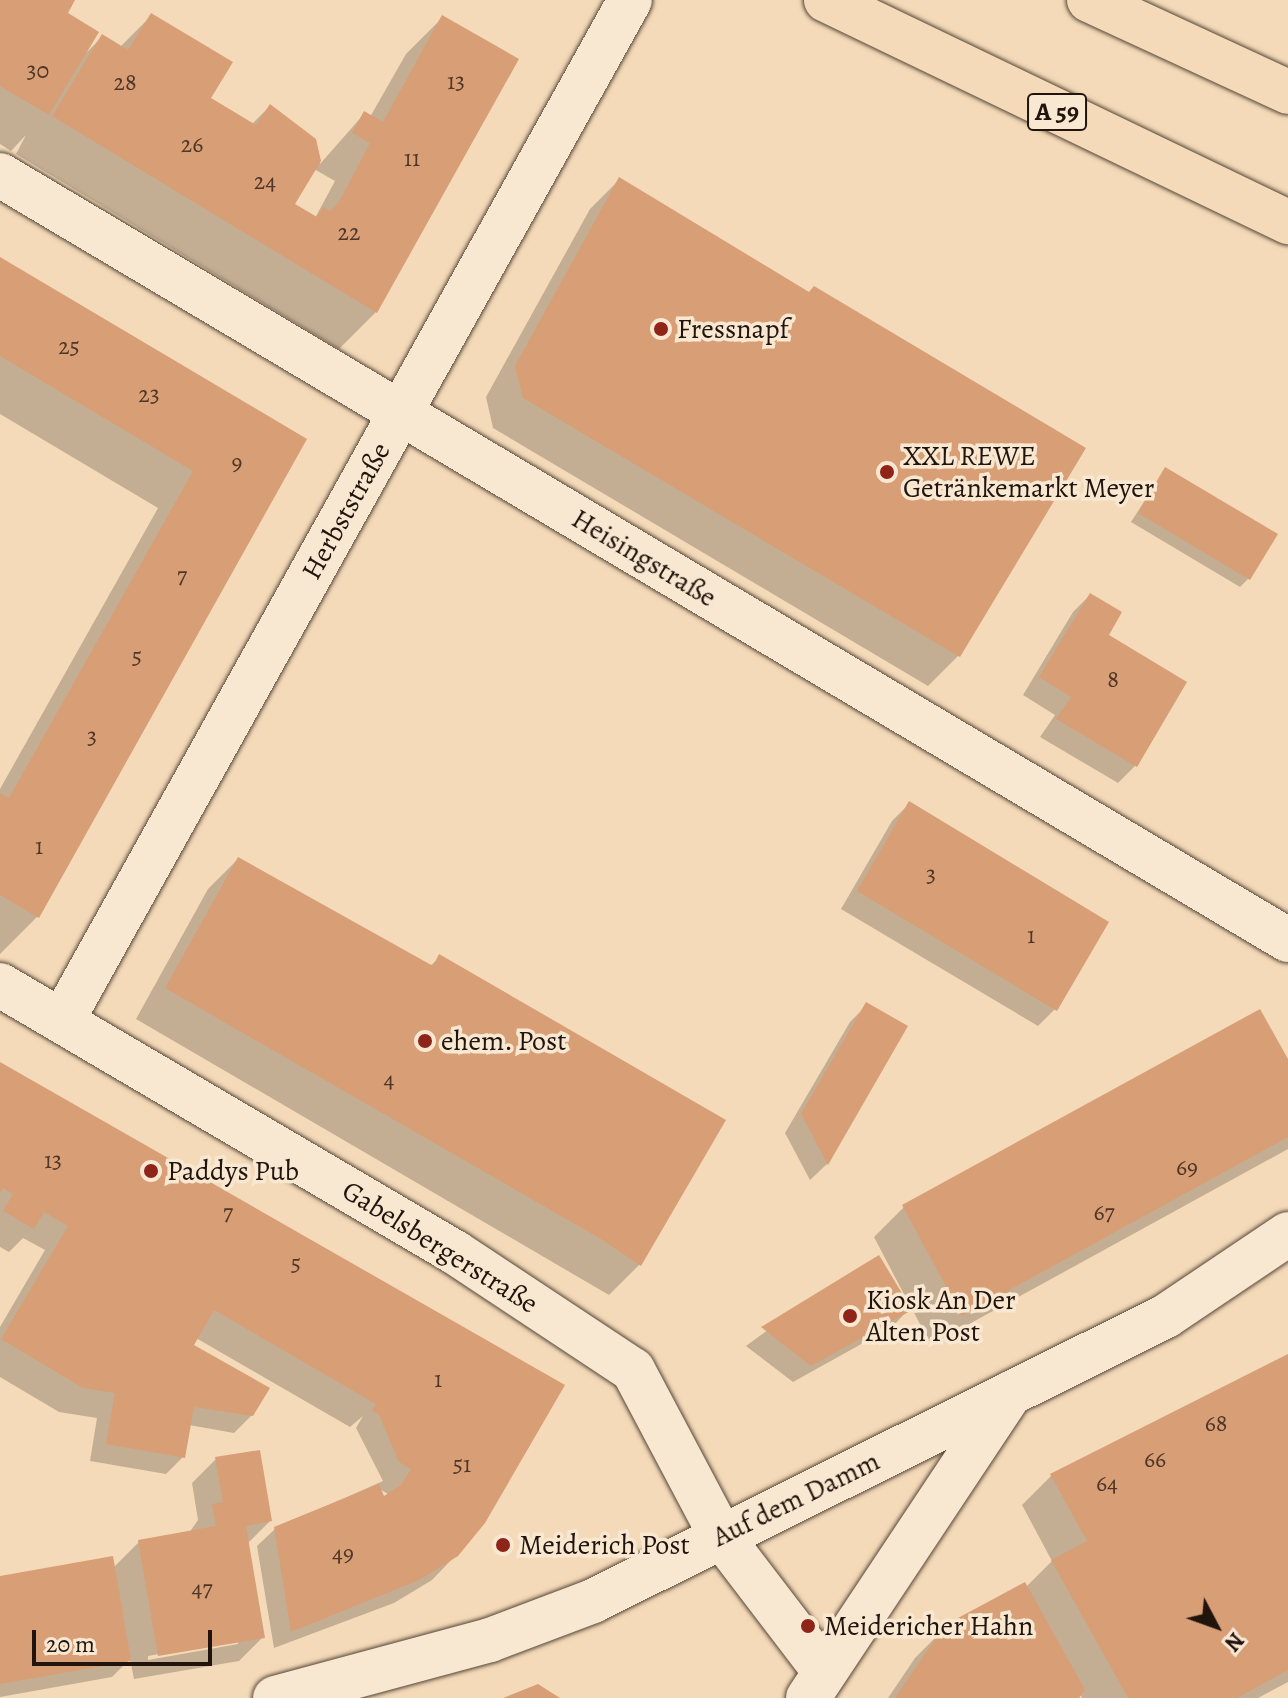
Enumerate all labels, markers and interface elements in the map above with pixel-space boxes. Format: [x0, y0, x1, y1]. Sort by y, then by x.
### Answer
house number: 30 [27, 57, 49, 85]
house number: 13 [447, 68, 465, 96]
house number: 28 [113, 69, 137, 97]
road number: A 59 [1027, 90, 1087, 134]
house number: 26 [181, 131, 203, 159]
house number: 11 [404, 145, 420, 173]
house number: 24 [254, 168, 276, 196]
house number: 22 [338, 219, 360, 247]
place label: Fressnapf [677, 312, 789, 346]
marker: Fressnapf [652, 320, 670, 338]
house number: 25 [58, 333, 80, 361]
house number: 23 [138, 381, 160, 409]
street label: Herbststraße [295, 437, 397, 585]
place label: XXL REWE Getränkemarkt Meyer [903, 439, 1154, 505]
house number: 9 [232, 449, 242, 477]
marker: XXL REWE Getränkemarkt Meyer [878, 463, 896, 481]
street label: Heisingstraße [566, 502, 722, 614]
house number: 7 [177, 562, 187, 590]
house number: 5 [132, 643, 142, 671]
house number: 8 [1107, 666, 1119, 694]
house number: 3 [87, 723, 97, 751]
house number: 1 [35, 833, 43, 861]
house number: 3 [926, 861, 936, 889]
house number: 1 [1027, 922, 1035, 950]
place label: ehem. Post [441, 1024, 567, 1058]
marker: ehem. Post [416, 1032, 434, 1050]
house number: 4 [384, 1066, 394, 1094]
house number: 13 [44, 1147, 62, 1175]
place label: Paddys Pub [167, 1154, 299, 1188]
house number: 69 [1176, 1154, 1198, 1182]
marker: Paddys Pub [142, 1162, 160, 1180]
street label: Gabelsbergerstraße [336, 1173, 544, 1321]
house number: 7 [223, 1199, 233, 1227]
house number: 67 [1093, 1199, 1115, 1227]
house number: 5 [291, 1250, 301, 1278]
place label: Kiosk An Der Alten Post [866, 1283, 1016, 1349]
marker: Kiosk An Der Alten Post [841, 1307, 859, 1325]
house number: 1 [434, 1366, 442, 1394]
house number: 68 [1205, 1410, 1227, 1438]
street label: Auf dem Damm [707, 1444, 885, 1554]
house number: 66 [1144, 1446, 1166, 1474]
house number: 51 [453, 1451, 471, 1479]
house number: 64 [1096, 1470, 1118, 1498]
place label: Meiderich Post [519, 1528, 690, 1562]
marker: Meiderich Post [494, 1536, 512, 1554]
house number: 49 [332, 1540, 354, 1568]
house number: 47 [192, 1575, 212, 1603]
north arrow [1176, 1586, 1256, 1666]
place label: Meidericher Hahn [824, 1609, 1033, 1643]
scale bar [36, 1614, 216, 1664]
marker: Meidericher Hahn [799, 1617, 817, 1635]
text: N [1218, 1626, 1251, 1658]
text: 20 m [46, 1628, 95, 1660]

